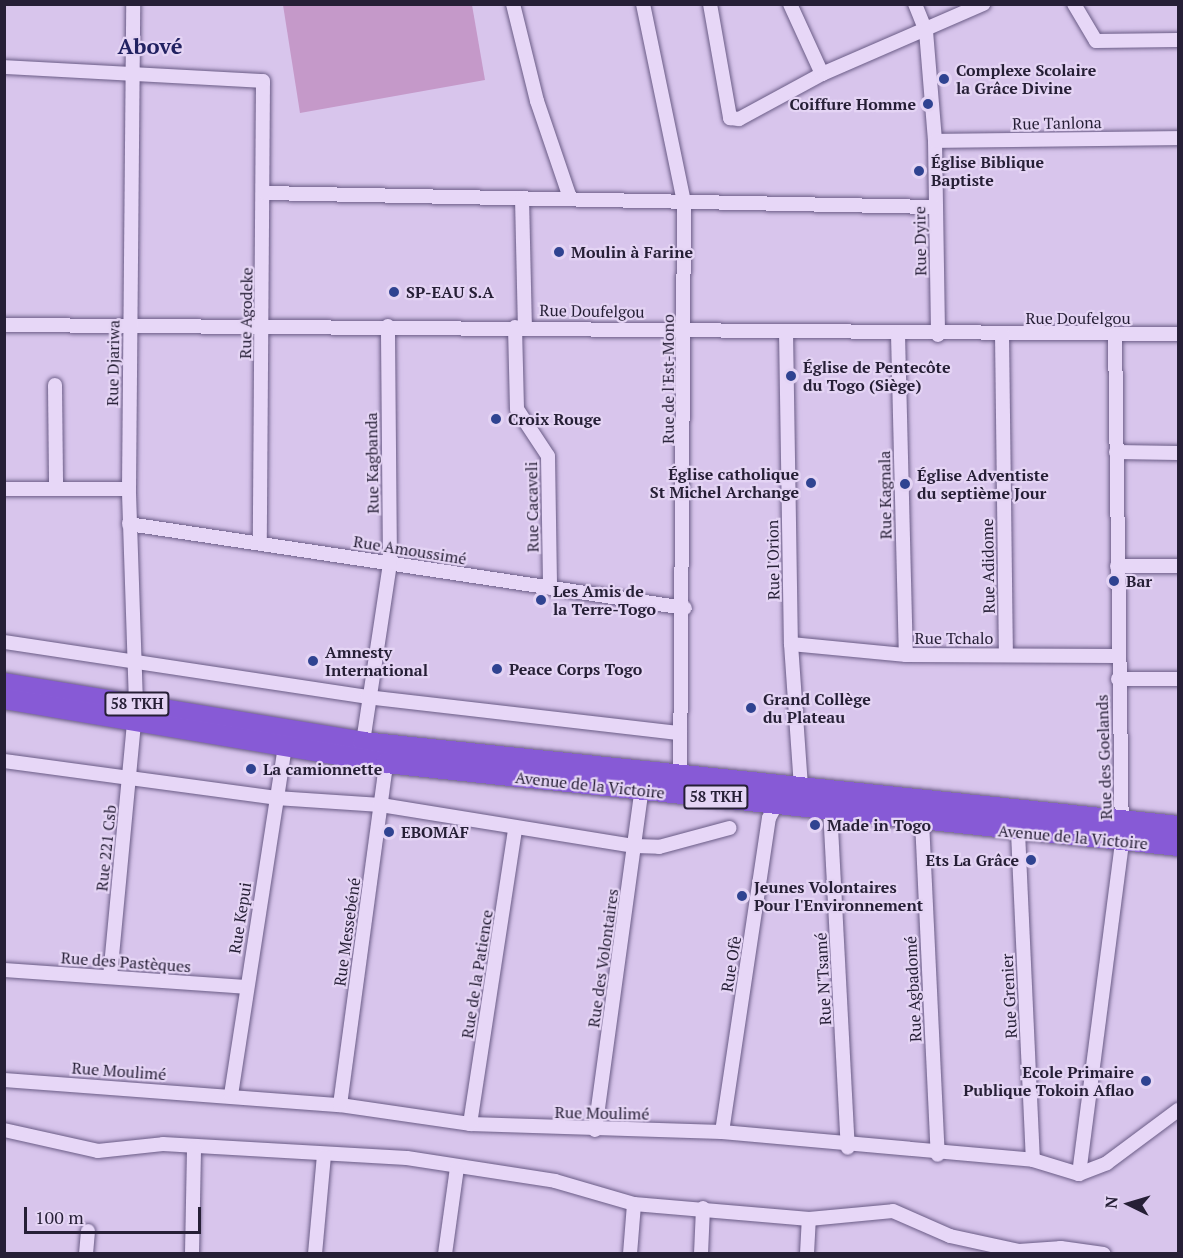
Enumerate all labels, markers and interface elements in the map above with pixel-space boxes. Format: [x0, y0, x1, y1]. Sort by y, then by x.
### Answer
district label: Abové [117, 33, 183, 59]
place label: Complexe Scolaire la Grâce Divine [956, 60, 1096, 98]
marker: Complexe Scolaire la Grâce Divine [937, 72, 951, 86]
place label: Coiffure Homme [790, 94, 916, 114]
marker: Coiffure Homme [921, 97, 935, 111]
street label: Rue Tanlona [1012, 113, 1102, 133]
place label: Église Biblique Baptiste [931, 152, 1044, 190]
marker: Église Biblique Baptiste [912, 164, 926, 178]
street label: Rue Dyire [910, 206, 930, 276]
place label: Moulin à Farine [571, 242, 693, 262]
marker: Moulin à Farine [552, 245, 566, 259]
street label: Rue Agodeke [236, 267, 256, 359]
place label: SP-EAU S.A [406, 282, 494, 302]
marker: SP-EAU S.A [387, 285, 401, 299]
street label: Rue Doufelgou [539, 300, 645, 322]
street label: Rue Doufelgou [1025, 308, 1131, 328]
street label: Rue de l'Est-Mono [658, 314, 678, 444]
street label: Rue Djariwa [103, 320, 123, 406]
place label: Église de Pentecôte du Togo (Siège) [803, 357, 950, 395]
marker: Église de Pentecôte du Togo (Siège) [784, 369, 798, 383]
place label: Croix Rouge [508, 409, 601, 429]
street label: Rue Kagbanda [362, 412, 382, 514]
marker: Croix Rouge [489, 412, 503, 426]
street label: Rue Kagnala [875, 451, 895, 539]
street label: Rue Cacaveli [522, 461, 542, 553]
place label: Église catholique St Michel Archange [650, 464, 799, 502]
place label: Église Adventiste du septième Jour [917, 465, 1049, 503]
marker: Église catholique St Michel Archange [804, 476, 818, 490]
marker: Église Adventiste du septième Jour [898, 477, 912, 491]
street label: Rue Adidome [978, 518, 998, 614]
street label: Rue l'Orion [763, 520, 783, 600]
street label: Rue Amoussimé [352, 532, 468, 568]
place label: Bar [1126, 571, 1152, 591]
marker: Bar [1107, 574, 1121, 588]
place label: Les Amis de la Terre-Togo [553, 581, 656, 619]
marker: Les Amis de la Terre-Togo [534, 593, 548, 607]
street label: Rue Tchalo [915, 628, 993, 648]
place label: Amnesty International [325, 642, 428, 680]
marker: Amnesty International [306, 654, 320, 668]
place label: Peace Corps Togo [509, 659, 642, 679]
marker: Peace Corps Togo [490, 662, 504, 676]
place label: Grand Collège du Plateau [763, 689, 871, 727]
road number: 58 TKH [104, 692, 170, 716]
street label: Rue des Goelands [1092, 694, 1116, 820]
marker: Grand Collège du Plateau [744, 701, 758, 715]
place label: La camionnette [263, 759, 382, 779]
marker: La camionnette [244, 762, 258, 776]
street label: Avenue de la Victoire [514, 768, 666, 802]
road number: 58 TKH [683, 785, 749, 809]
street label: Rue 221 Csb [92, 804, 120, 892]
place label: Made in Togo [827, 815, 931, 835]
marker: Made in Togo [808, 818, 822, 832]
street label: Avenue de la Victoire [997, 821, 1149, 853]
place label: EBOMAF [401, 822, 469, 842]
marker: EBOMAF [382, 825, 396, 839]
place label: Ets La Grâce [926, 850, 1019, 870]
marker: Ets La Grâce [1024, 853, 1038, 867]
street label: Rue Messebéné [330, 876, 364, 988]
place label: Jeunes Volontaires Pour l'Environnement [754, 877, 923, 915]
street label: Rue Kepui [225, 881, 255, 955]
street label: Rue des Volontaires [584, 887, 622, 1029]
marker: Jeunes Volontaires Pour l'Environnement [735, 889, 749, 903]
street label: Rue de la Patience [457, 908, 497, 1040]
street label: Rue N'Tsamé [811, 932, 835, 1026]
street label: Rue Ofè [717, 935, 745, 993]
street label: Rue Agbadomé [901, 935, 925, 1043]
street label: Rue des Pastèques [60, 948, 192, 976]
street label: Rue Grenier [997, 953, 1021, 1039]
street label: Rue Moulimé [71, 1058, 167, 1084]
place label: Ecole Primaire Publique Tokoin Aflao [963, 1062, 1134, 1100]
marker: Ecole Primaire Publique Tokoin Aflao [1139, 1074, 1153, 1088]
street label: Rue Moulimé [554, 1103, 650, 1123]
north arrow [1099, 1174, 1159, 1234]
scale bar [27, 1195, 204, 1233]
text: N [1100, 1195, 1123, 1209]
text: 100 m [35, 1205, 84, 1229]

